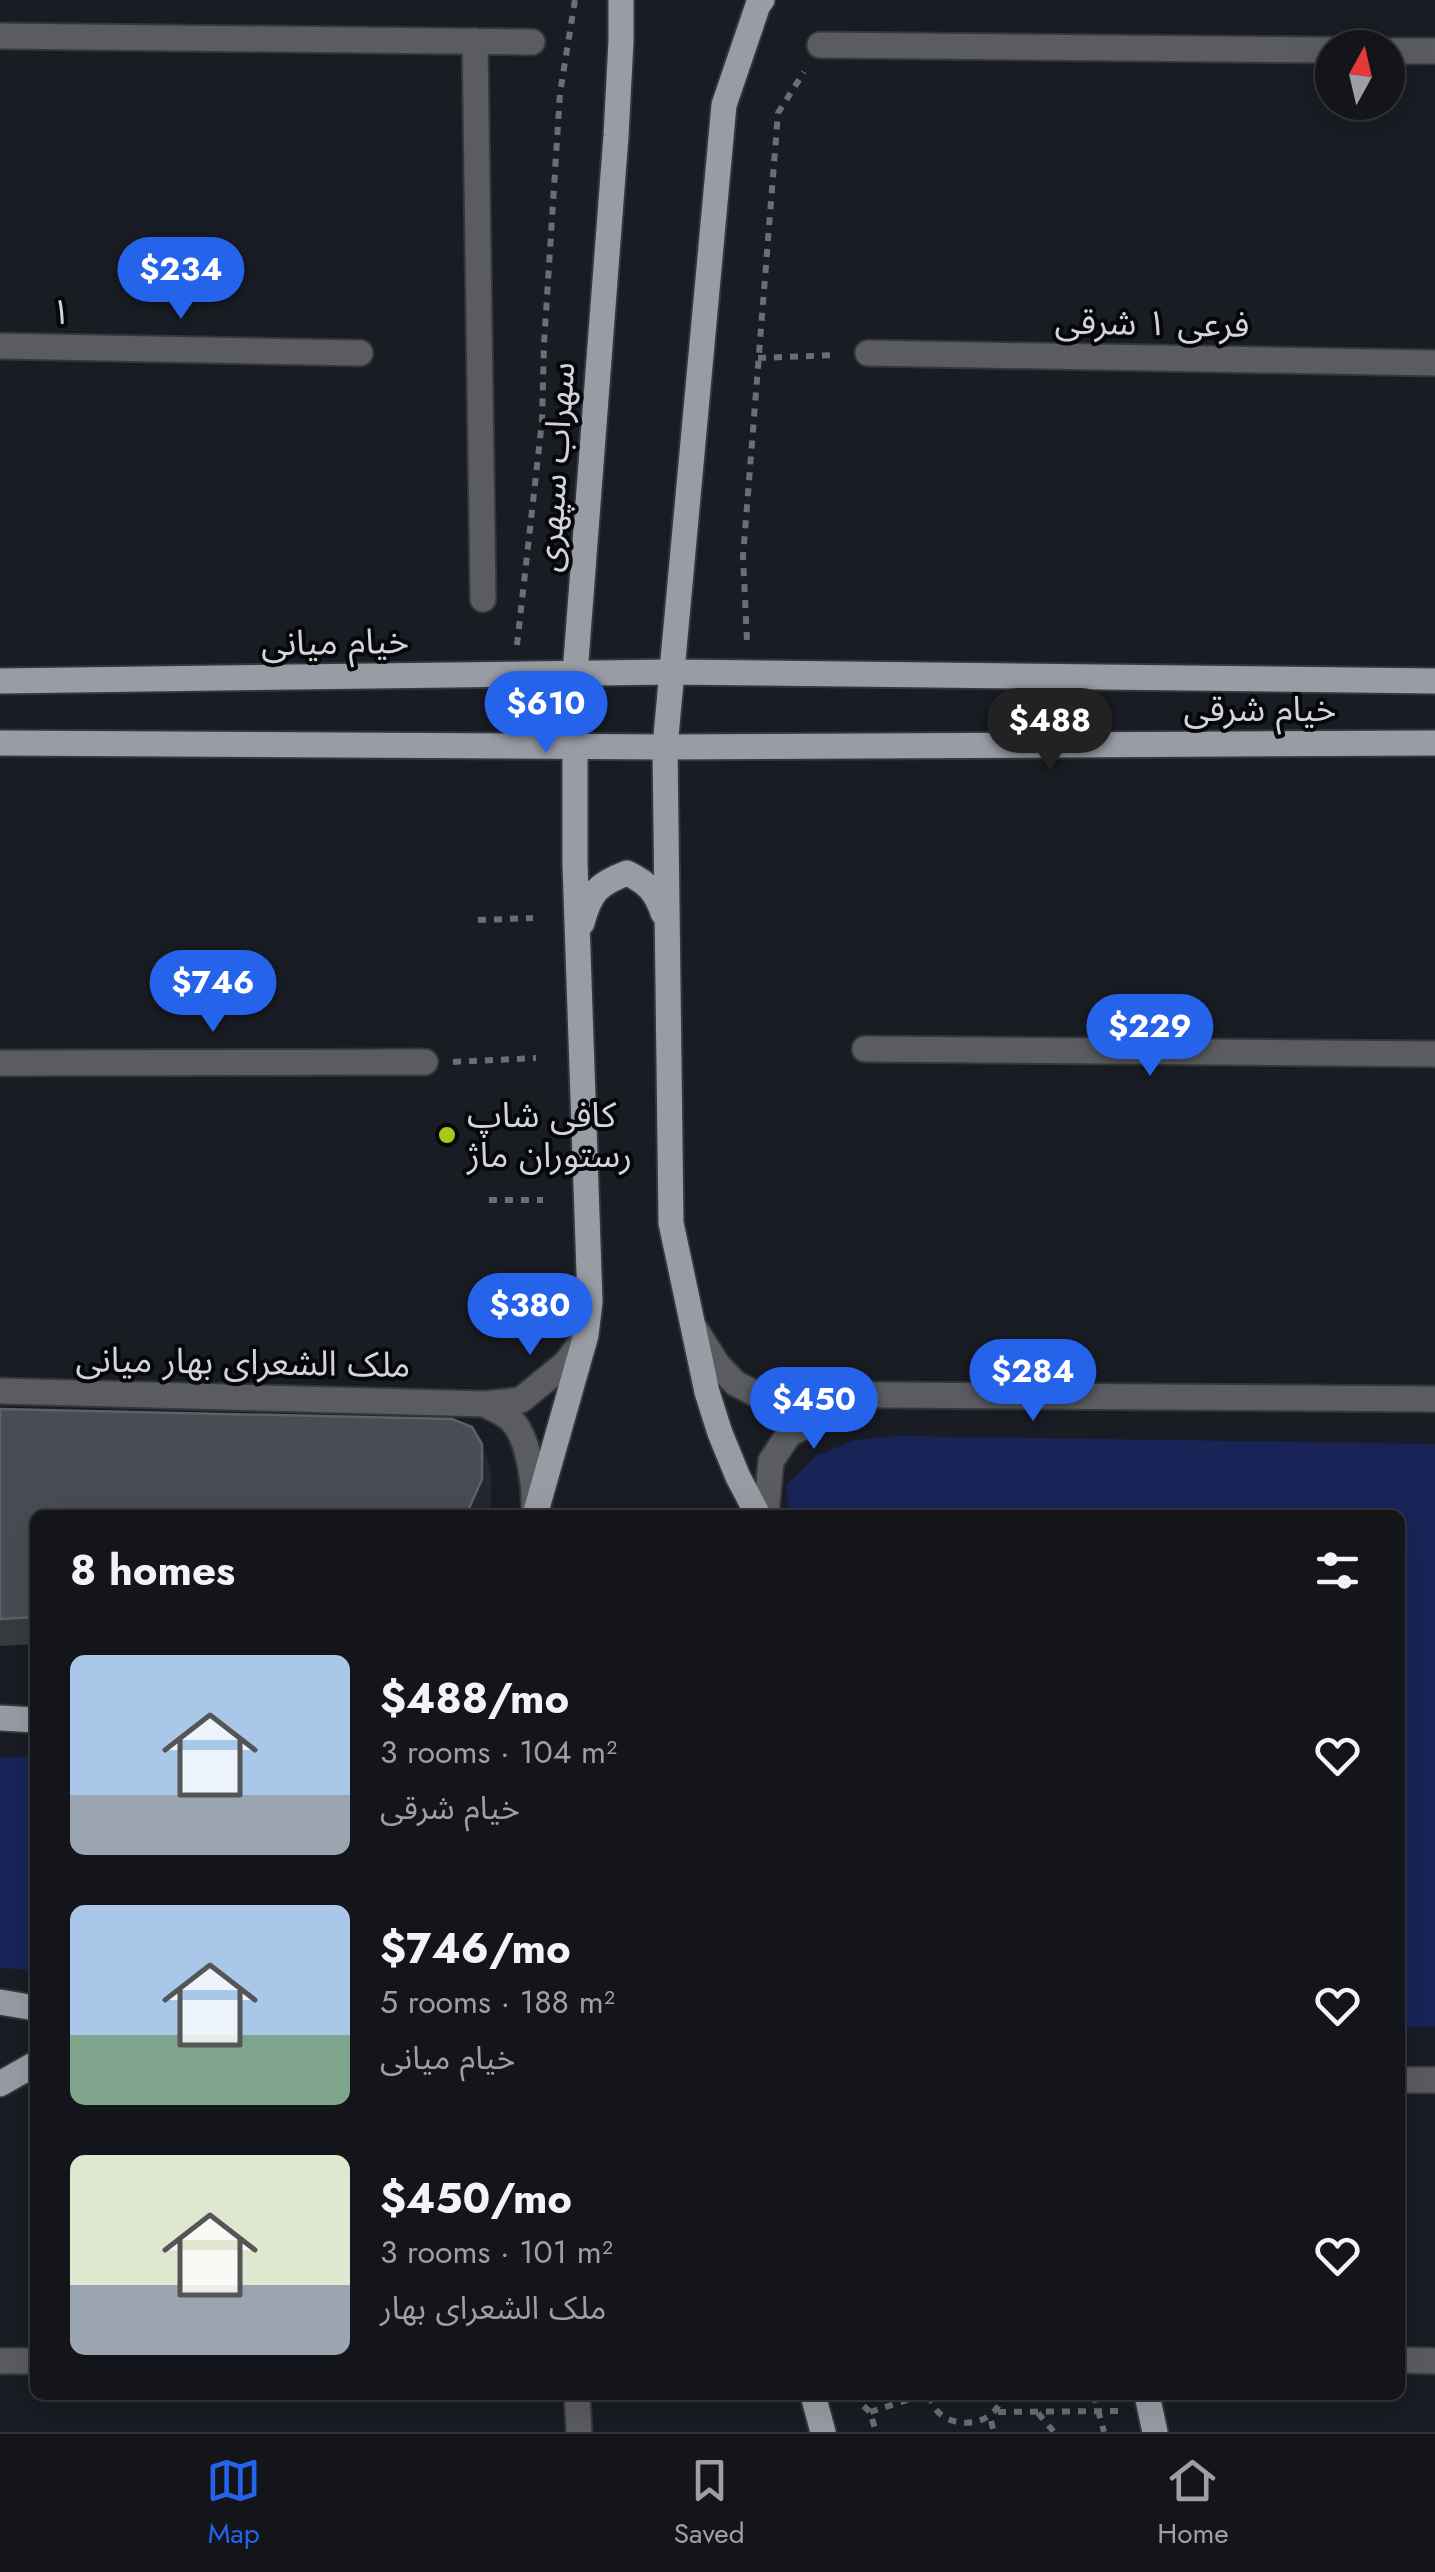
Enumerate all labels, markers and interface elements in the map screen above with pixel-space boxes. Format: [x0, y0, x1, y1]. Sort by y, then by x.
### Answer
north arrow [1315, 30, 1405, 120]
map controls [1315, 30, 1405, 120]
pin: $234 [122, 237, 240, 322]
text: $234 [139, 246, 223, 292]
street label: ۱ [51, 287, 71, 337]
street label: فرعی ۱ شرقی [1054, 296, 1250, 350]
street label: سهراب سپهری [523, 360, 587, 574]
street label: خیام میانی [261, 616, 409, 669]
pin: $610 [487, 671, 605, 756]
text: $610 [507, 680, 585, 726]
street label: خیام شرقی [1184, 684, 1336, 735]
pin: $488 [991, 688, 1109, 773]
text: $488 [1009, 697, 1091, 743]
pin: $746 [154, 950, 272, 1035]
text: $746 [172, 959, 254, 1005]
pin: $229 [1091, 994, 1209, 1079]
text: $229 [1108, 1003, 1192, 1049]
place label: کافی شاپ رستوران ماژ [466, 1090, 632, 1180]
marker: کافی شاپ رستوران ماژ [436, 1124, 458, 1146]
pin: $380 [471, 1273, 589, 1358]
text: $380 [489, 1282, 571, 1328]
street label: ملک الشعرای بهار میانی [75, 1334, 411, 1390]
pin: $284 [974, 1339, 1092, 1424]
text: $284 [991, 1348, 1075, 1394]
pin: $450 [755, 1367, 873, 1452]
text: $450 [772, 1376, 856, 1422]
text: 8 homes [70, 1540, 235, 1601]
icon: filters [1310, 1543, 1365, 1598]
text: $488/mo [380, 1668, 569, 1729]
icon: home [150, 1695, 270, 1815]
icon: heart [1310, 1728, 1365, 1783]
text: 3 rooms · 104 m² [380, 1729, 617, 1775]
text: خیام شرقی [380, 1785, 520, 1831]
text: $746/mo [380, 1918, 571, 1979]
icon: home [150, 1945, 270, 2065]
icon: heart [1310, 1978, 1365, 2033]
text: 5 rooms · 188 m² [380, 1979, 615, 2025]
text: خیام میانی [380, 2035, 515, 2081]
text: $450/mo [380, 2168, 572, 2229]
icon: home [150, 2195, 270, 2315]
icon: heart [1310, 2228, 1365, 2283]
text: 3 rooms · 101 m² [380, 2229, 613, 2275]
text: ملک الشعرای بهار [380, 2285, 606, 2331]
tab: Map [206, 2453, 261, 2554]
tab: Saved [674, 2453, 745, 2554]
tab: Home [1157, 2453, 1229, 2554]

